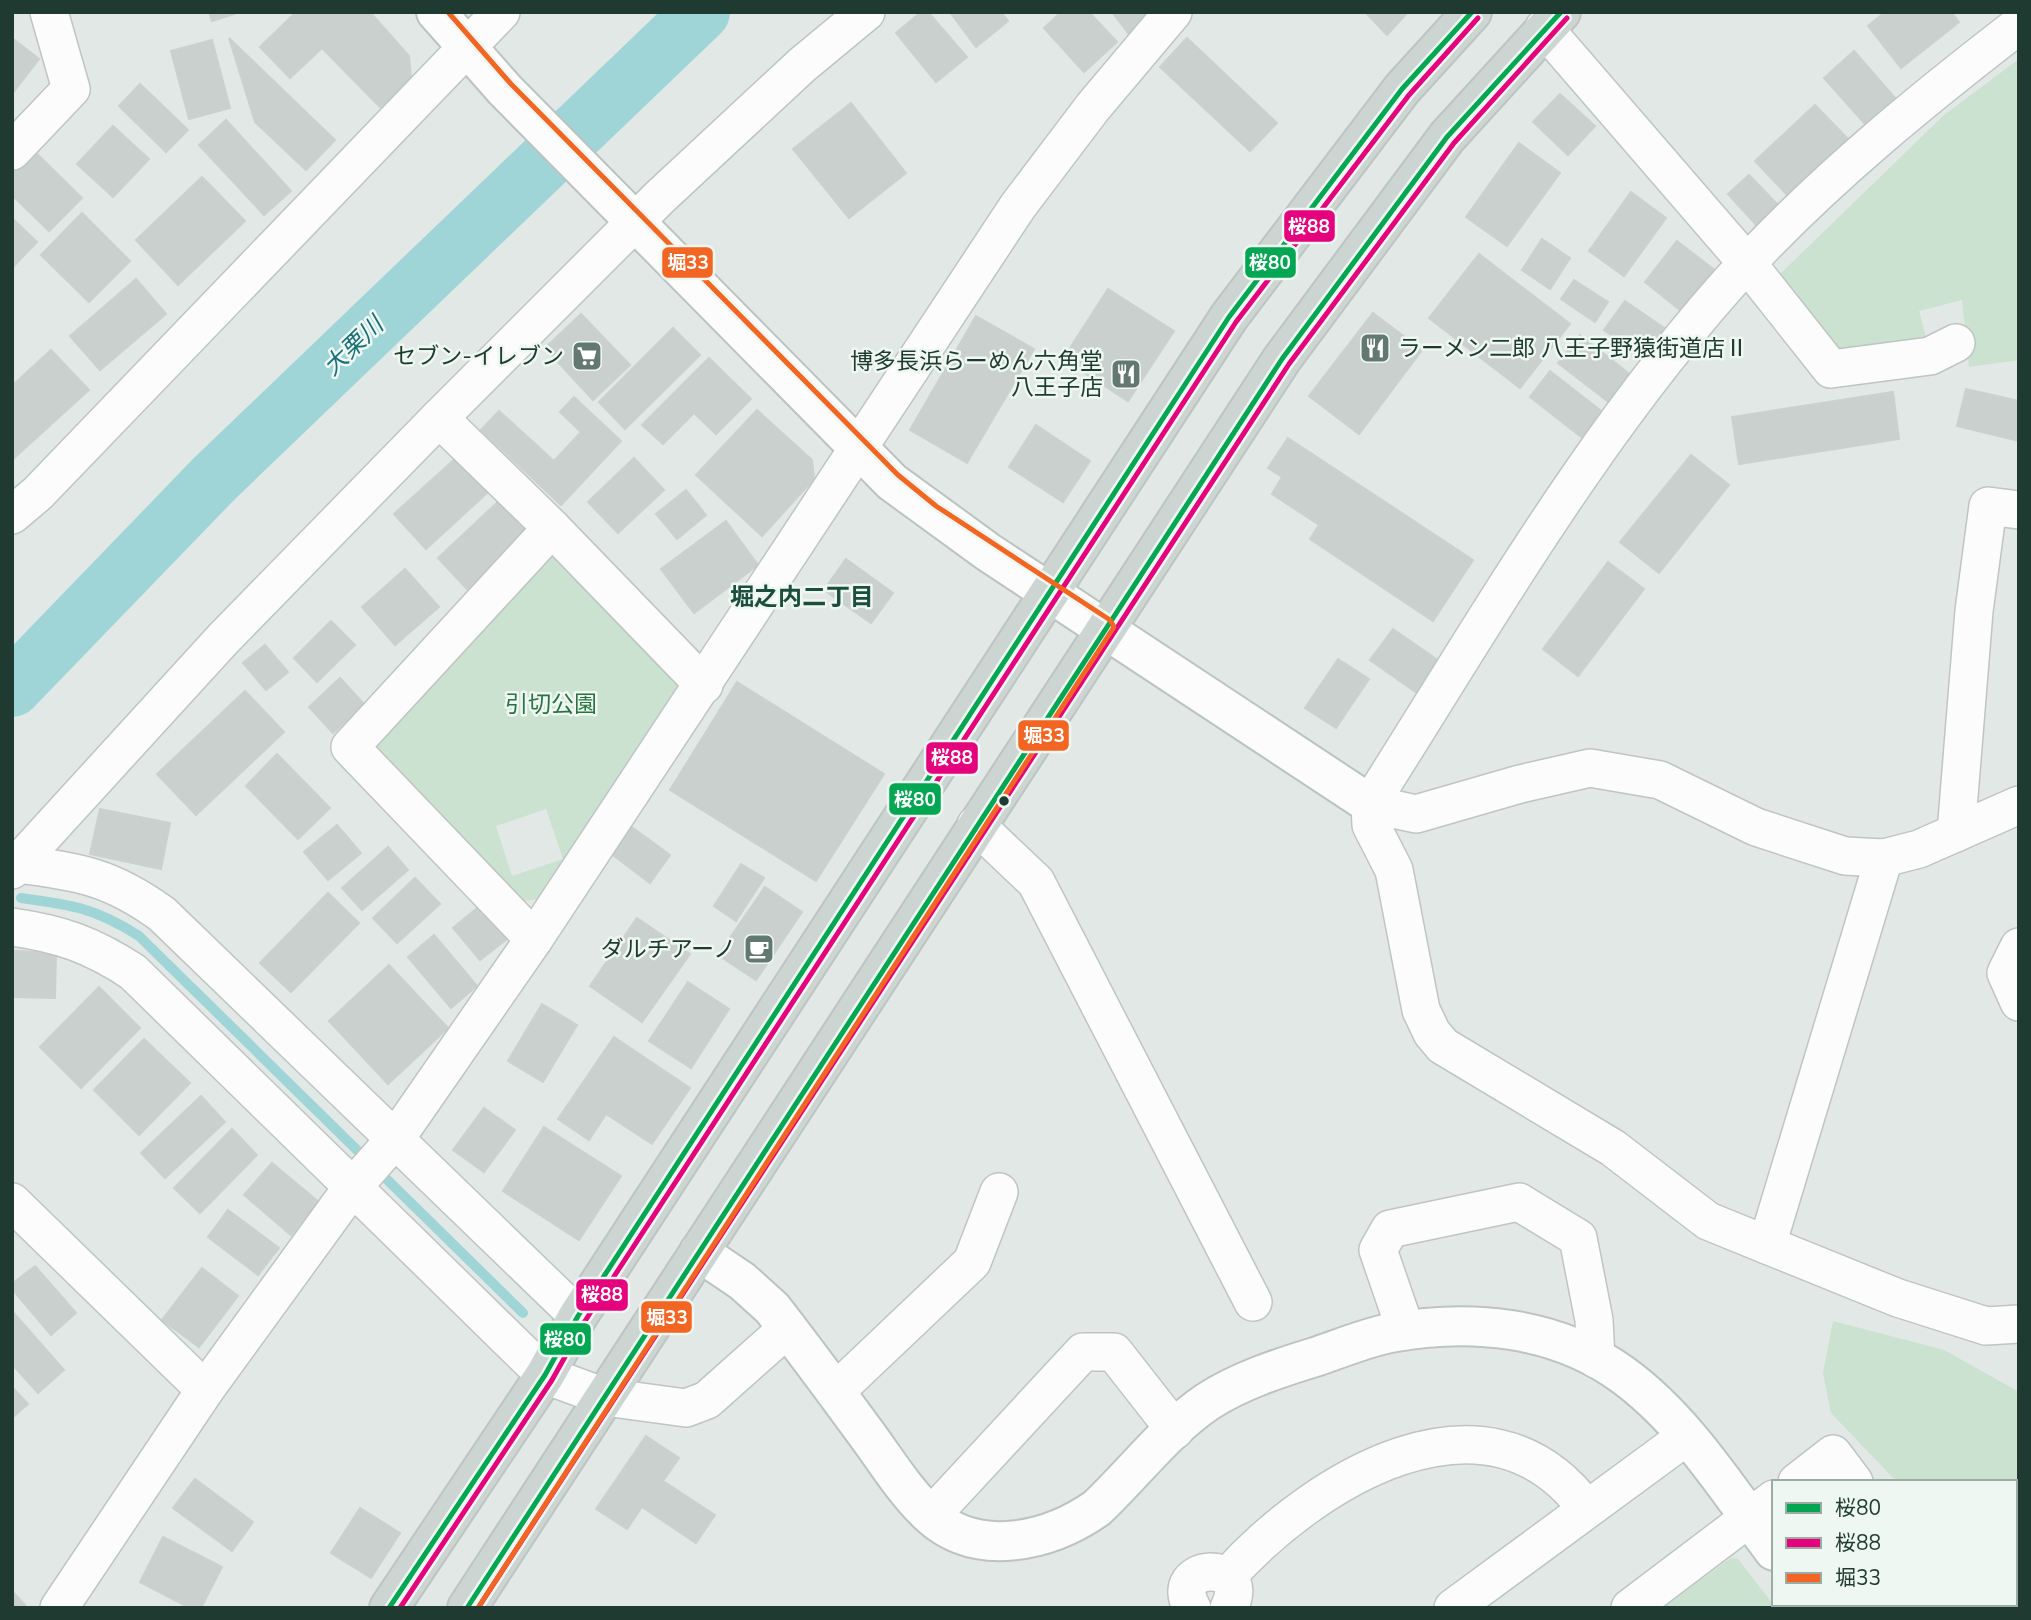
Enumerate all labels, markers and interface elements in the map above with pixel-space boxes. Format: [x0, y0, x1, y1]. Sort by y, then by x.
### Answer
line badge: 桜88 [1283, 209, 1336, 243]
text: 桜88 [1288, 214, 1330, 240]
line badge: 堀33 [661, 246, 714, 279]
line badge: 桜80 [1244, 246, 1297, 279]
text: 堀33 [667, 250, 709, 276]
text: 桜80 [1249, 250, 1291, 276]
water label: 大栗川 [316, 307, 392, 383]
restaurant icon: ラーメン二郎 八王子野猿街道店Ⅱ [1358, 331, 1392, 365]
place label: ラーメン二郎 八王子野猿街道店Ⅱ [1398, 333, 1748, 364]
supermarket icon: セブン-イレブン [570, 339, 604, 373]
place label: セブン-イレブン [393, 341, 564, 372]
place label: 博多長浜らーめん六角堂 八王子店 [850, 346, 1103, 403]
restaurant icon: 博多長浜らーめん六角堂 八王子店 [1109, 357, 1143, 391]
district label: 堀之内二丁目 [730, 581, 874, 613]
park label: 引切公園 [505, 689, 597, 720]
line badge: 堀33 [1017, 719, 1070, 752]
text: 堀33 [1023, 723, 1065, 749]
line badge: 桜88 [925, 741, 979, 775]
text: 桜88 [931, 745, 973, 771]
line badge: 桜80 [888, 782, 942, 816]
text: 桜80 [894, 787, 936, 813]
unlabelled marker [997, 794, 1011, 808]
cafe icon: ダルチアーノ [742, 932, 776, 966]
place label: ダルチアーノ [601, 934, 736, 965]
line badge: 桜88 [575, 1278, 629, 1312]
text: 桜88 [581, 1282, 623, 1308]
line badge: 堀33 [640, 1300, 693, 1334]
text: 堀33 [646, 1305, 688, 1331]
line badge: 桜80 [539, 1322, 592, 1356]
text: 桜80 [544, 1327, 586, 1353]
legend [1772, 1480, 2017, 1606]
text: 桜80 [1835, 1494, 1881, 1522]
text: 桜88 [1835, 1529, 1881, 1557]
text: 堀33 [1835, 1564, 1881, 1592]

